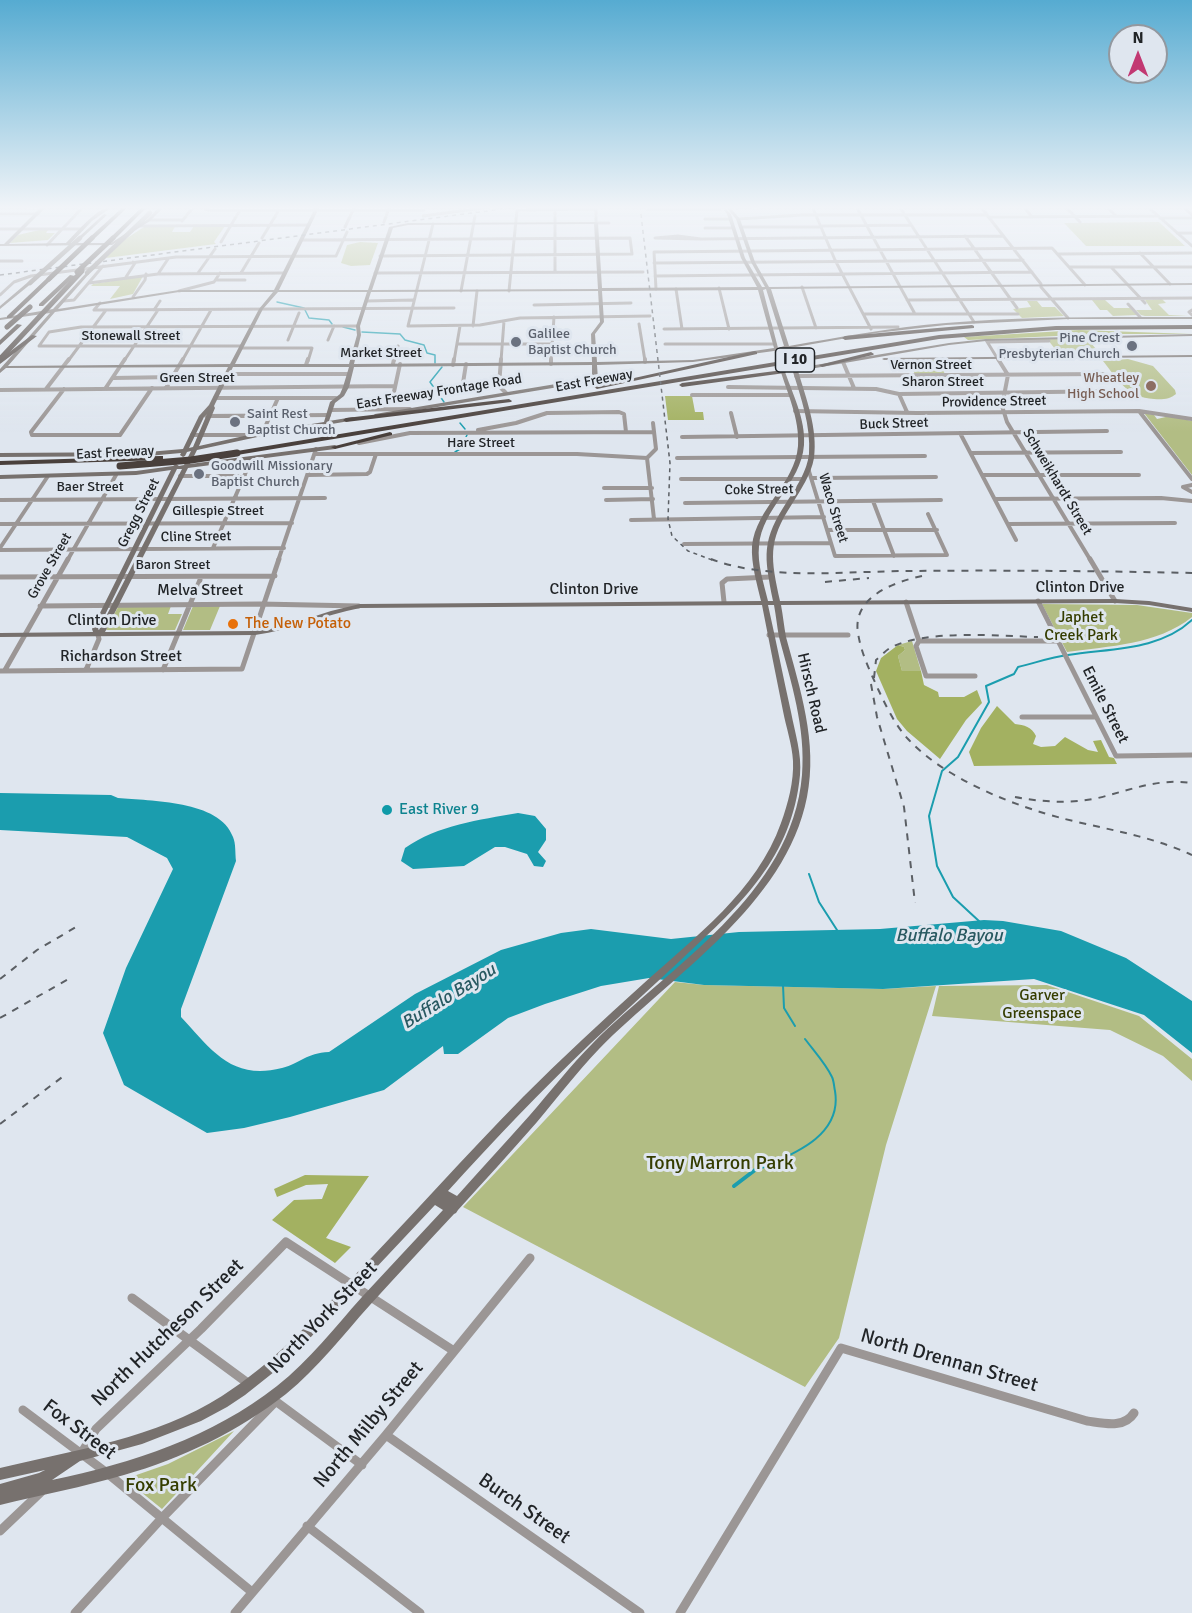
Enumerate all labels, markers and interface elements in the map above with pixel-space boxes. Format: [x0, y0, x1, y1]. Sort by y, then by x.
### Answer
north arrow [1108, 24, 1168, 84]
text: N [1132, 28, 1144, 48]
place label: Galilee Baptist Church [528, 326, 617, 358]
street label: Stonewall Street [81, 328, 181, 344]
place label: Pine Crest Presbyterian Church [999, 330, 1120, 362]
marker: Galilee Baptist Church [509, 335, 523, 349]
marker: Pine Crest Presbyterian Church [1125, 339, 1139, 353]
street label: Market Street [340, 345, 422, 361]
road number: I 10 [776, 348, 814, 372]
street label: Vernon Street [890, 357, 972, 373]
street label: East Freeway [554, 366, 634, 396]
street label: Green Street [159, 370, 235, 386]
place label: Wheatley High School [1067, 370, 1139, 402]
street label: East Freeway Frontage Road [355, 371, 523, 413]
street label: Sharon Street [902, 374, 984, 390]
marker: Wheatley High School [1144, 379, 1158, 393]
street label: Providence Street [941, 393, 1047, 411]
place label: Saint Rest Baptist Church [247, 406, 336, 438]
street label: Buck Street [859, 414, 929, 434]
marker: Saint Rest Baptist Church [228, 415, 242, 429]
street label: Schweikhardt Street [1019, 426, 1095, 538]
street label: Hare Street [447, 435, 515, 451]
street label: East Freeway [76, 443, 154, 463]
place label: Goodwill Missionary Baptist Church [211, 458, 332, 490]
marker: Goodwill Missionary Baptist Church [192, 467, 206, 481]
street label: Waco Street [814, 471, 852, 545]
street label: Gregg Street [114, 476, 164, 550]
street label: Baer Street [56, 479, 124, 495]
street label: Coke Street [724, 481, 794, 499]
street label: Gillespie Street [172, 503, 264, 519]
street label: Cline Street [161, 528, 231, 546]
street label: Grove Street [24, 530, 76, 602]
street label: Baron Street [136, 557, 210, 573]
street label: Clinton Drive [1035, 578, 1125, 598]
street label: Clinton Drive [549, 580, 639, 600]
street label: Melva Street [157, 581, 243, 601]
park label: Japhet Creek Park [1044, 608, 1118, 646]
street label: Clinton Drive [67, 611, 157, 631]
place label: The New Potato [245, 614, 351, 634]
marker: The New Potato [226, 617, 240, 631]
street label: Richardson Street [60, 647, 182, 667]
street label: Hirsch Road [792, 651, 830, 735]
street label: Emile Street [1077, 663, 1133, 747]
place label: East River 9 [399, 800, 479, 820]
marker: East River 9 [380, 803, 394, 817]
water label: Buffalo Bayou [895, 925, 1003, 947]
water label: Buffalo Bayou [398, 959, 500, 1035]
park label: Garver Greenspace [1002, 986, 1082, 1024]
park label: Tony Marron Park [646, 1152, 794, 1176]
street label: North Hutcheson Street [87, 1254, 249, 1412]
street label: North York Street [263, 1257, 383, 1379]
street label: North Drennan Street [858, 1324, 1040, 1398]
street label: North Milby Street [309, 1357, 429, 1493]
street label: Fox Street [38, 1395, 120, 1465]
street label: Burch Street [473, 1469, 575, 1549]
park label: Fox Park [125, 1474, 197, 1498]

